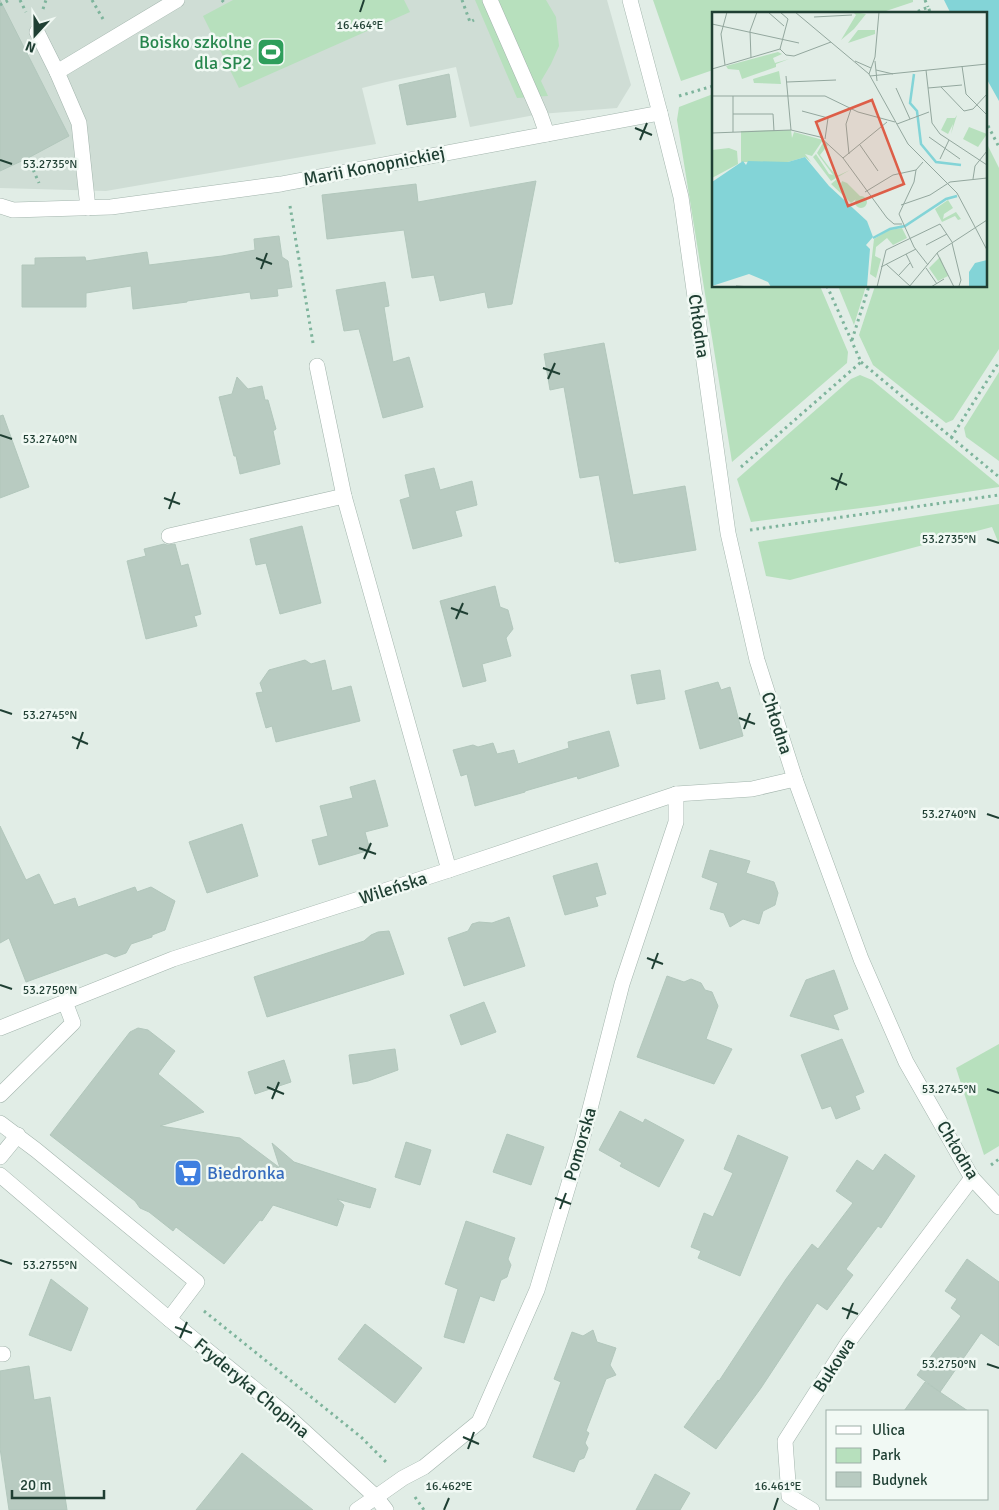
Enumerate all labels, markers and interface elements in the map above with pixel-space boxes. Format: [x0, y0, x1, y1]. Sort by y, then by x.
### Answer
north arrow [10, 10, 60, 60]
inset map [712, 12, 986, 288]
text: 16.464°E [337, 18, 384, 33]
place label: Boisko szkolne dla SP2 [139, 31, 252, 74]
text: N [23, 37, 38, 56]
sports icon: Boisko szkolne dla SP2 [256, 37, 286, 67]
street label: Marii Konopnickiej [301, 141, 447, 191]
text: 53.2735°N [23, 157, 77, 172]
street label: Chłodna [684, 293, 714, 359]
text: 53.2740°N [23, 432, 77, 447]
text: 53.2735°N [922, 532, 976, 547]
street label: Chłodna [757, 689, 797, 757]
text: 53.2745°N [23, 708, 77, 723]
text: 53.2740°N [922, 807, 976, 822]
street label: Wileńska [356, 867, 430, 909]
text: 53.2750°N [23, 983, 77, 998]
text: 53.2745°N [922, 1082, 976, 1097]
street label: Pomorska [559, 1105, 601, 1183]
street label: Chłodna [932, 1117, 984, 1183]
supermarket icon: Biedronka [173, 1158, 203, 1188]
place label: Biedronka [207, 1162, 285, 1184]
text: 53.2755°N [23, 1258, 77, 1273]
street label: Fryderyka Chopina [190, 1333, 314, 1443]
street label: Bukowa [808, 1334, 860, 1396]
text: 53.2750°N [922, 1357, 976, 1372]
legend [826, 1410, 989, 1500]
text: Ulica [872, 1421, 905, 1439]
text: Park [872, 1446, 901, 1464]
scale bar [12, 1468, 105, 1500]
text: Budynek [872, 1471, 928, 1489]
text: 20 m [20, 1476, 51, 1494]
text: 16.462°E [426, 1479, 473, 1494]
text: 16.461°E [755, 1479, 802, 1494]

